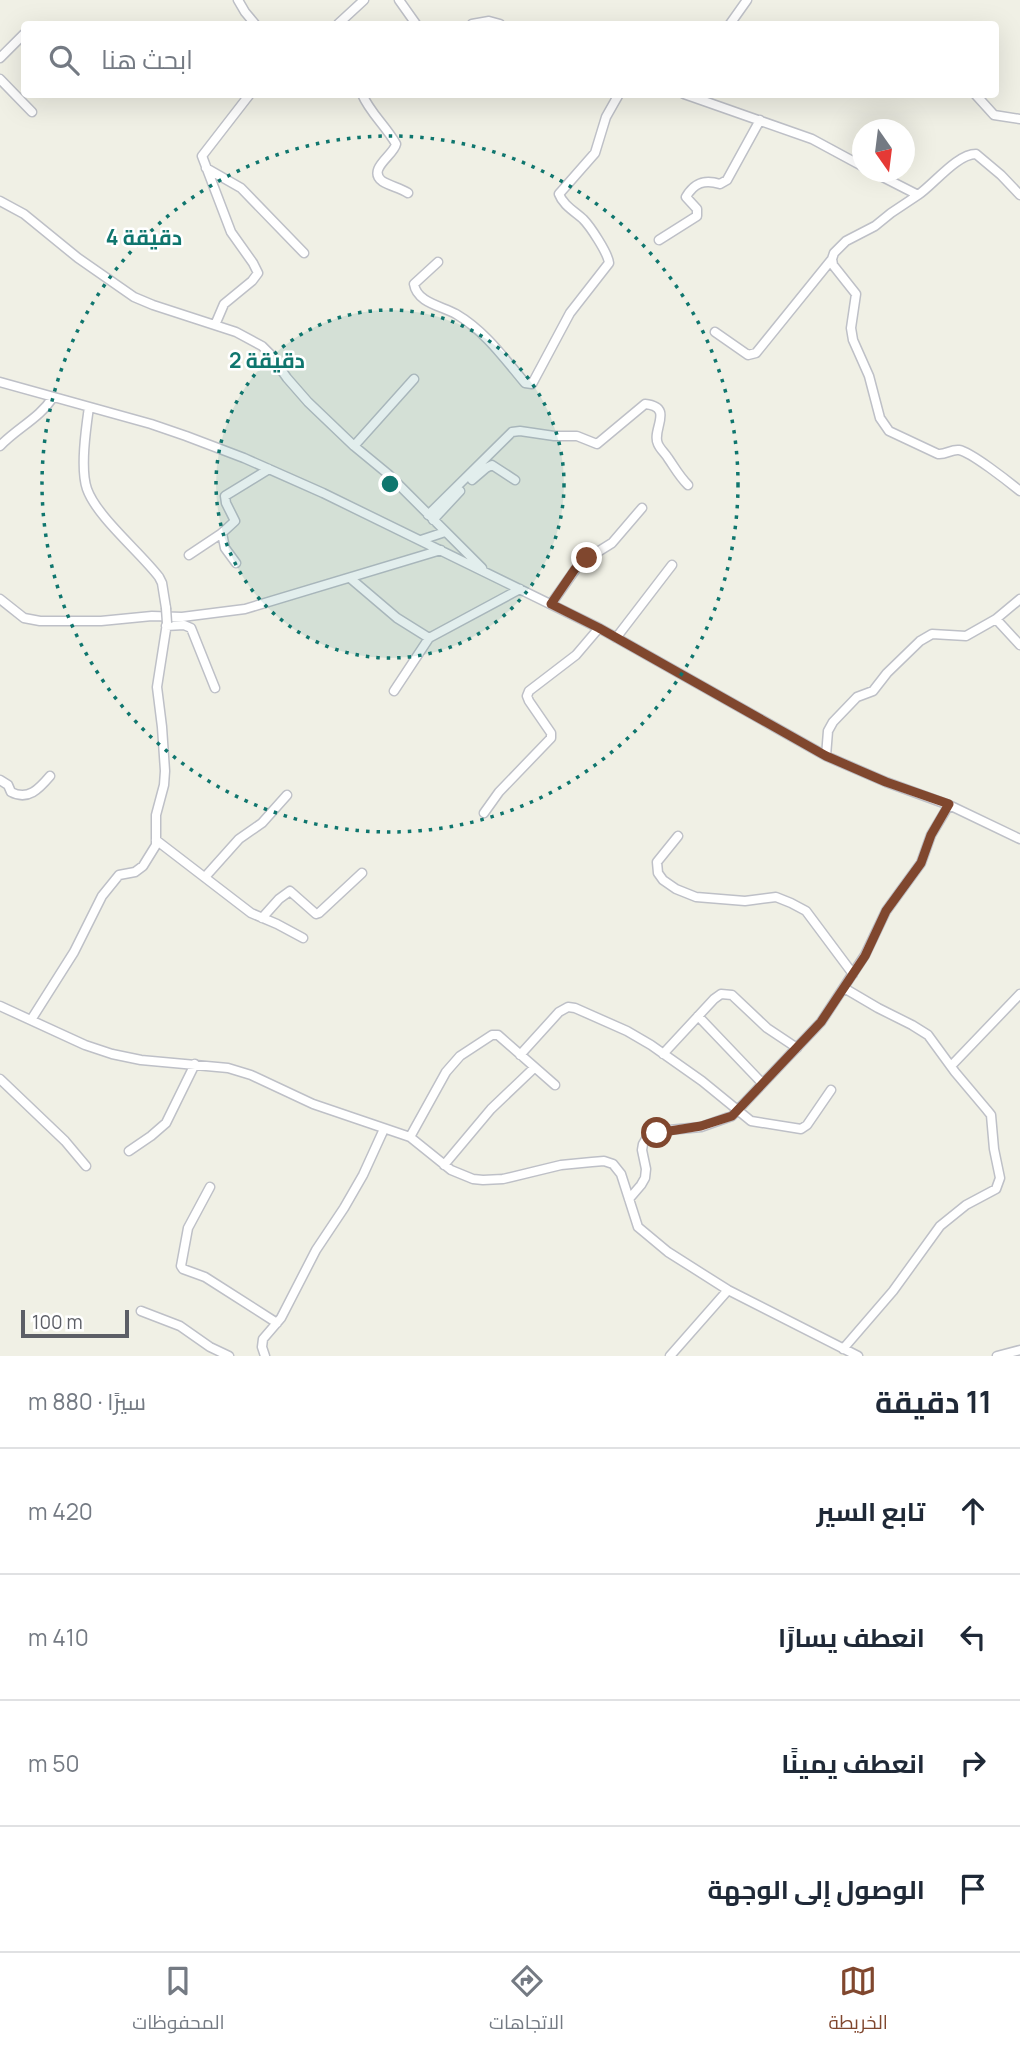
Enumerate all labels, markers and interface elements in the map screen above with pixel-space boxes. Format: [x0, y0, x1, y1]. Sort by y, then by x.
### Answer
search box [21, 21, 999, 98]
icon: search [45, 41, 83, 79]
text: ابحث هنا [101, 41, 193, 77]
north arrow [852, 119, 915, 182]
text: 4 دقيقة [106, 223, 182, 251]
text: 2 دقيقة [229, 346, 305, 374]
centre of rings [378, 472, 402, 496]
route end [571, 542, 602, 573]
route start [641, 1117, 672, 1148]
scale bar [21, 1307, 130, 1339]
text: 100 m [32, 1309, 83, 1335]
text: 11 دقيقة [875, 1381, 992, 1422]
text: سيرًا · 880 m [28, 1385, 146, 1417]
icon: ahead [954, 1492, 992, 1530]
text: تابع السير [816, 1493, 925, 1529]
text: 420 m [28, 1495, 93, 1527]
icon: left [954, 1618, 992, 1656]
text: انعطف يسارًا [778, 1619, 925, 1655]
text: 410 m [28, 1621, 89, 1653]
icon: right [954, 1744, 992, 1782]
text: انعطف يمينًا [781, 1745, 925, 1781]
text: 50 m [28, 1747, 79, 1779]
icon: arrive [954, 1870, 992, 1908]
text: الوصول إلى الوجهة [707, 1871, 925, 1907]
tab: المحفوظات [132, 1962, 225, 2040]
tab: الاتجاهات [489, 1962, 564, 2040]
tab: الخريطة [829, 1962, 888, 2040]

